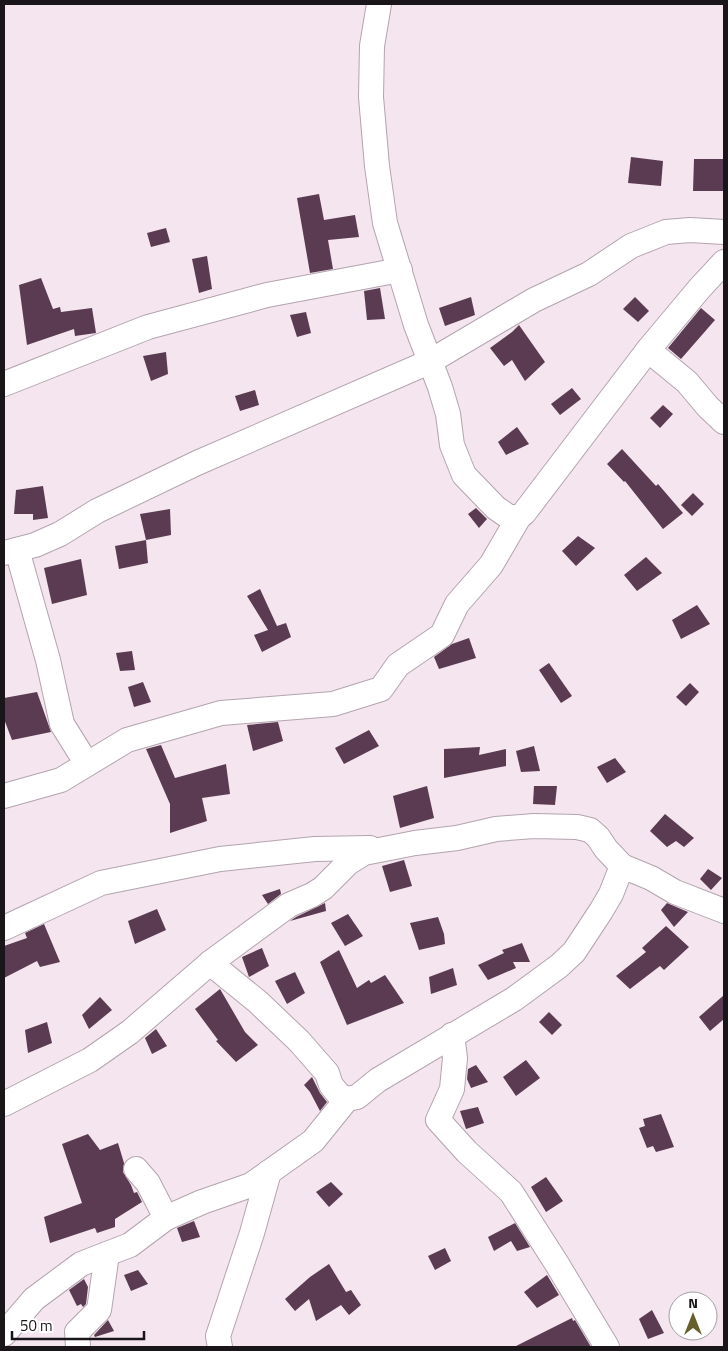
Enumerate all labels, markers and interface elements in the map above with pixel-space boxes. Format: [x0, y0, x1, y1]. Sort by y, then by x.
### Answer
north arrow [668, 1291, 718, 1341]
text: N [688, 1292, 698, 1313]
scale bar [12, 1308, 145, 1340]
text: 50 m [20, 1314, 53, 1337]

